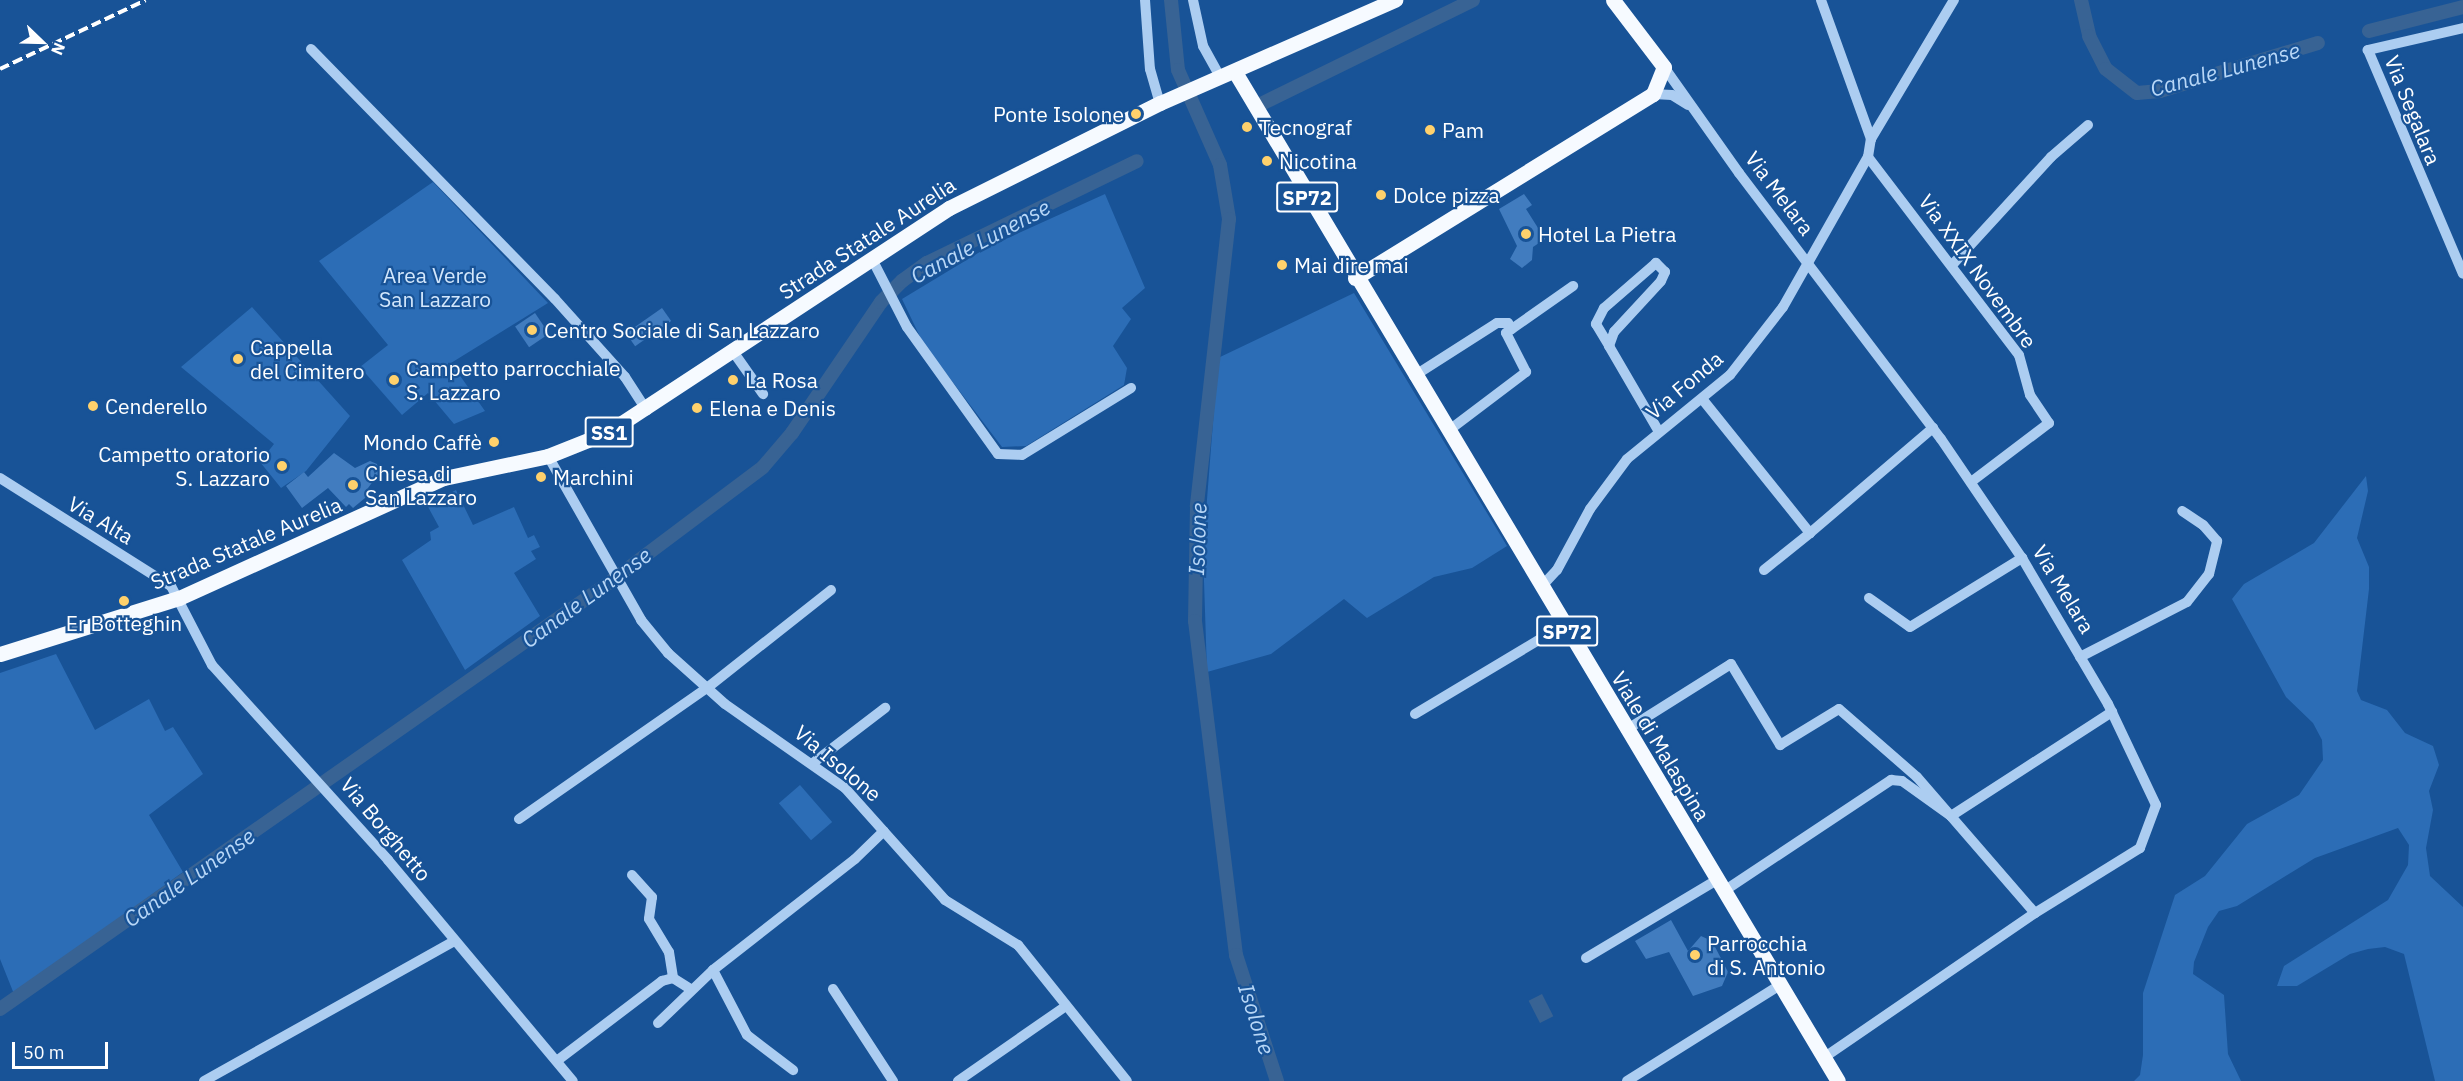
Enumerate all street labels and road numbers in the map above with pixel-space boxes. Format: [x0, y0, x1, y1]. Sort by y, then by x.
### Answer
street label: Via Segalara [2380, 52, 2446, 168]
street label: Via Melara [1740, 146, 1820, 240]
street label: Strada Statale Aurelia [774, 172, 960, 304]
road number: SP72 [1276, 180, 1338, 214]
street label: Via XXIX Novembre [1914, 189, 2042, 353]
street label: Via Fonda [1640, 346, 1728, 424]
road number: SS1 [584, 415, 634, 449]
street label: Via Alta [64, 491, 138, 549]
street label: Strada Statale Aurelia [147, 491, 345, 595]
street label: Via Melara [2028, 540, 2100, 638]
road number: SP72 [1536, 614, 1598, 648]
street label: Viale di Malaspina [1606, 667, 1716, 825]
street label: Via Isolone [789, 719, 887, 807]
street label: Via Borghetto [335, 772, 437, 886]

